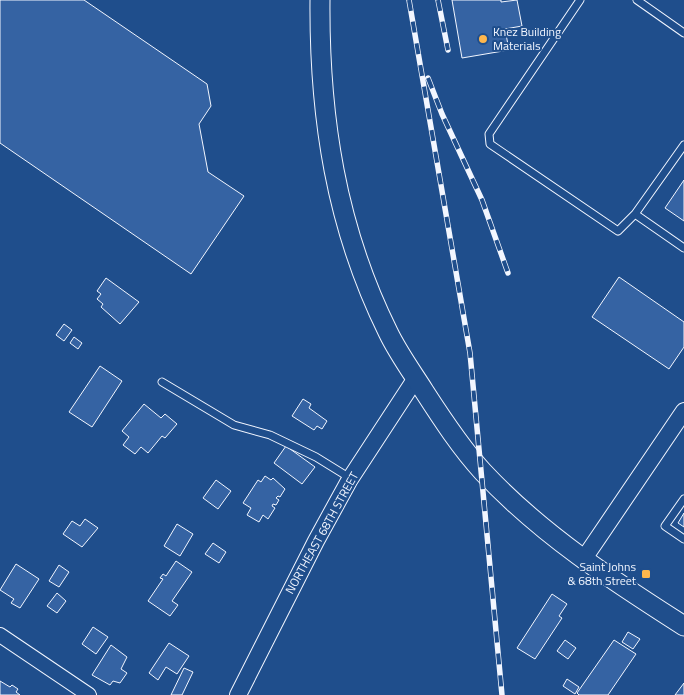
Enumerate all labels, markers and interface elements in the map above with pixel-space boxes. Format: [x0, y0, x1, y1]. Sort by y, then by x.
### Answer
place label: Knez Building Materials [493, 22, 561, 55]
marker: Knez Building Materials [477, 33, 489, 45]
street label: NORTHEAST 68TH STREET [280, 468, 363, 597]
place label: Saint Johns & 68th Street [567, 557, 637, 590]
marker: Saint Johns & 68th Street [640, 568, 652, 580]

